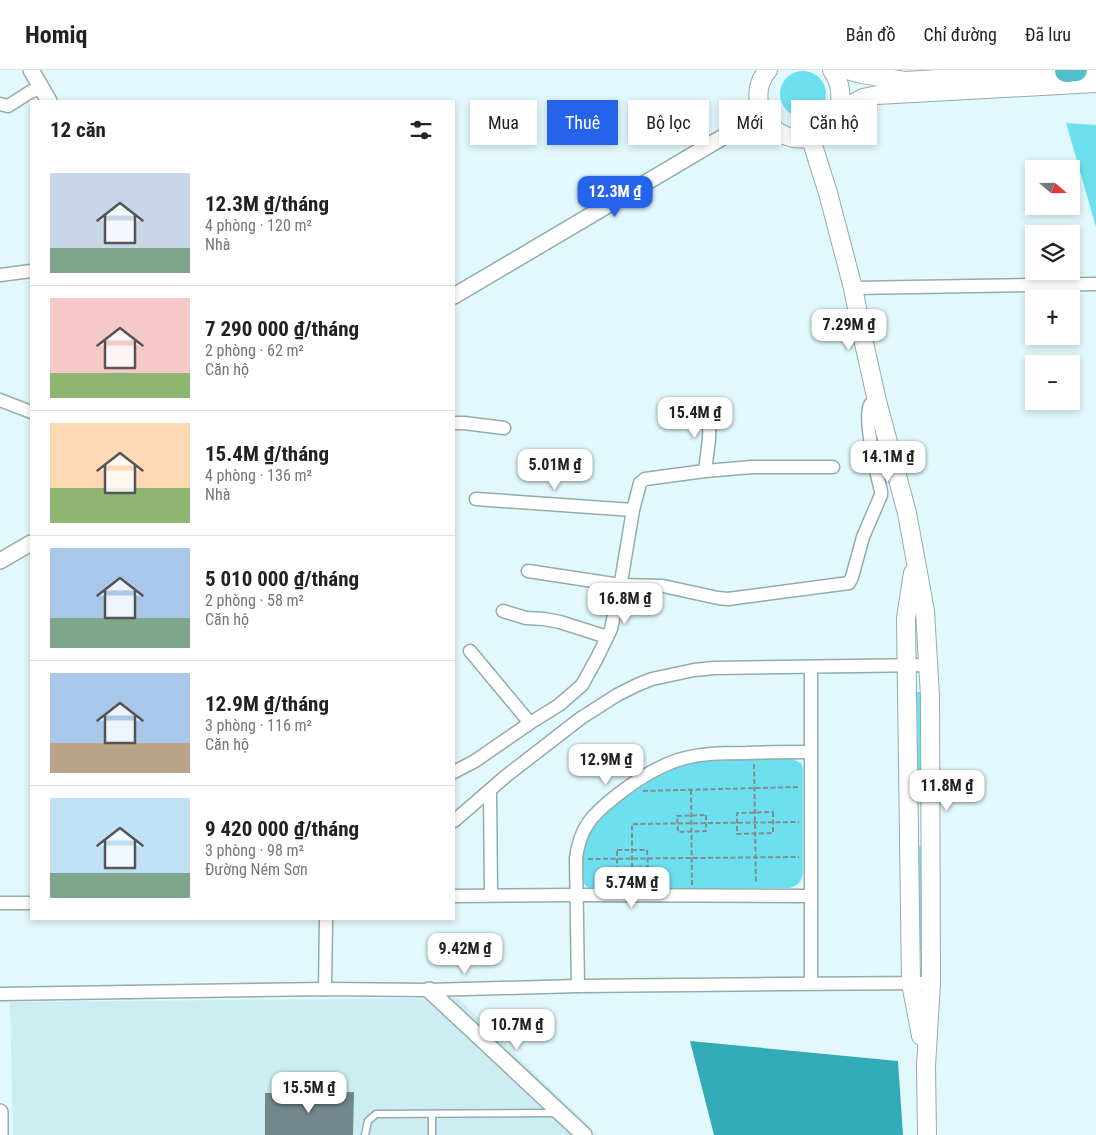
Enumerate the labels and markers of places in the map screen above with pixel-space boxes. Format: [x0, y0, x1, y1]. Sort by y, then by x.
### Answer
pin: 12.3M ₫ [569, 176, 661, 218]
pin: 7.29M ₫ [803, 308, 895, 351]
pin: 15.4M ₫ [649, 396, 741, 439]
pin: 14.1M ₫ [842, 440, 934, 483]
pin: 5.01M ₫ [509, 448, 601, 491]
pin: 16.8M ₫ [579, 582, 671, 625]
pin: 12.9M ₫ [560, 744, 652, 786]
pin: 11.8M ₫ [901, 770, 993, 812]
pin: 5.74M ₫ [586, 866, 678, 909]
pin: 9.42M ₫ [419, 932, 511, 975]
pin: 10.7M ₫ [471, 1008, 563, 1051]
pin: 15.5M ₫ [263, 1072, 355, 1114]

